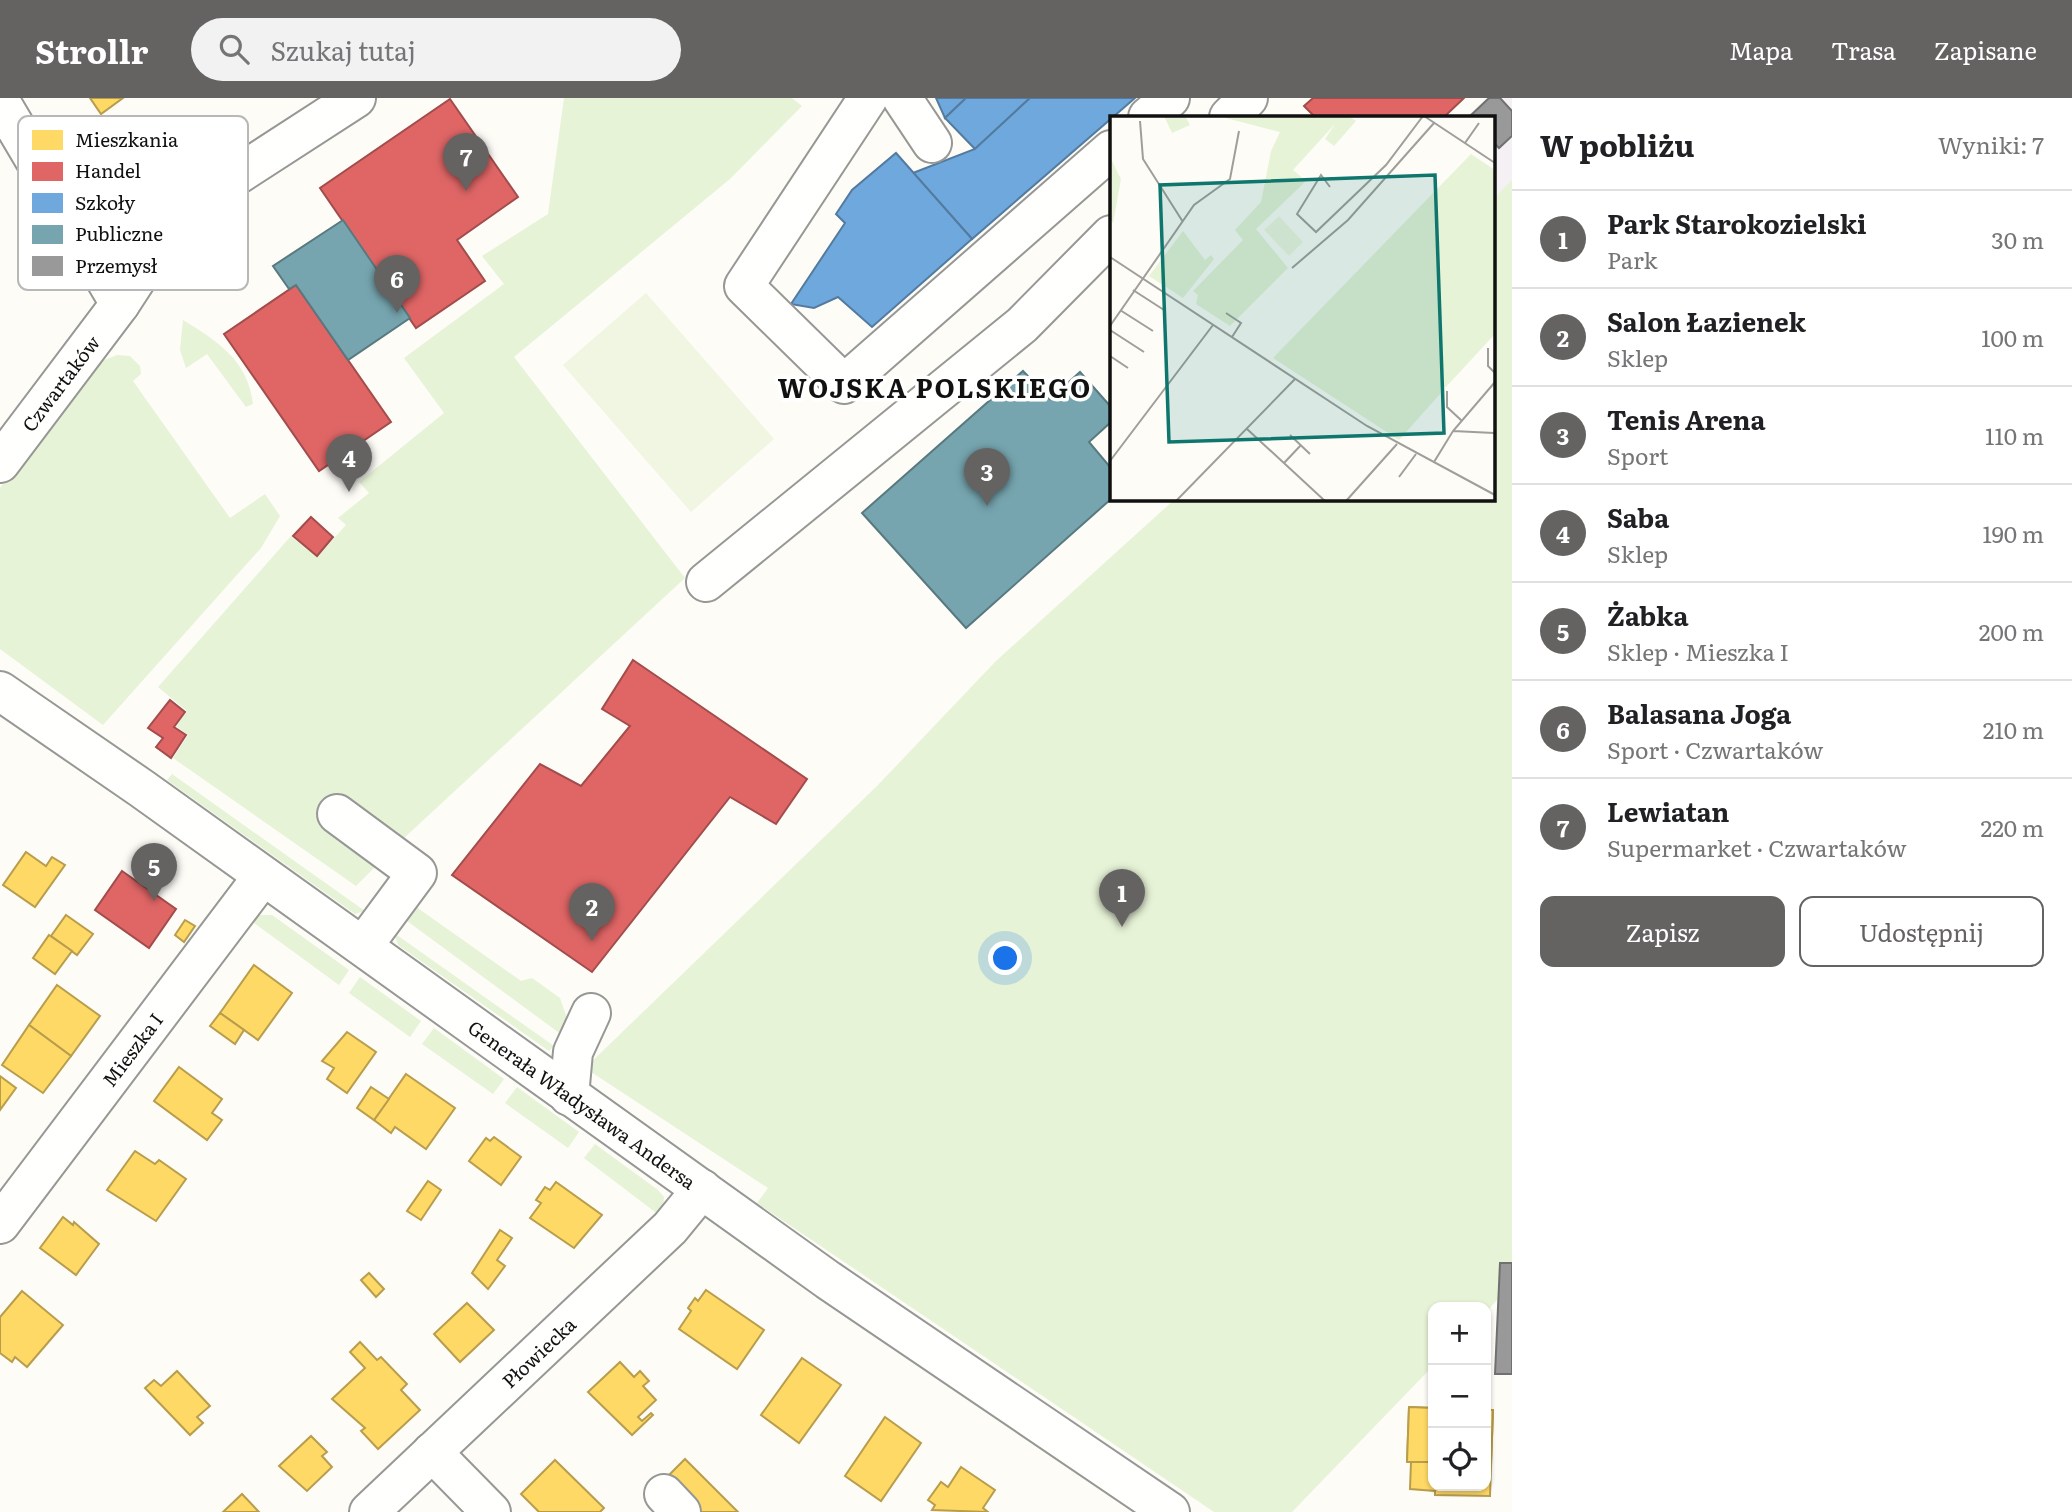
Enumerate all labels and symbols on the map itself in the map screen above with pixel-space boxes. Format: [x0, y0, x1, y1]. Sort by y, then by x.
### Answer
legend [18, 116, 248, 290]
inset map [1110, 116, 1494, 500]
text: Mieszkania [75, 125, 179, 153]
pin: 7 [443, 133, 489, 191]
text: Handel [75, 156, 141, 184]
text: Szkoły [75, 188, 135, 216]
text: Publiczne [75, 219, 163, 247]
text: Przemysł [75, 251, 158, 279]
pin: 6 [374, 255, 420, 313]
street label: Czwartaków [15, 329, 106, 437]
district label: WOJSKA POLSKIEGO [778, 367, 1092, 406]
pin: 4 [326, 434, 372, 492]
pin: 3 [964, 448, 1010, 506]
pin: 5 [131, 843, 177, 901]
pin: 1 [1099, 869, 1145, 927]
pin: 2 [569, 883, 615, 941]
your location [988, 941, 1022, 975]
street label: Mieszka I [95, 1007, 169, 1092]
street label: Generała Władysława Andersa [463, 1013, 703, 1196]
street label: Płowiecka [495, 1310, 582, 1394]

